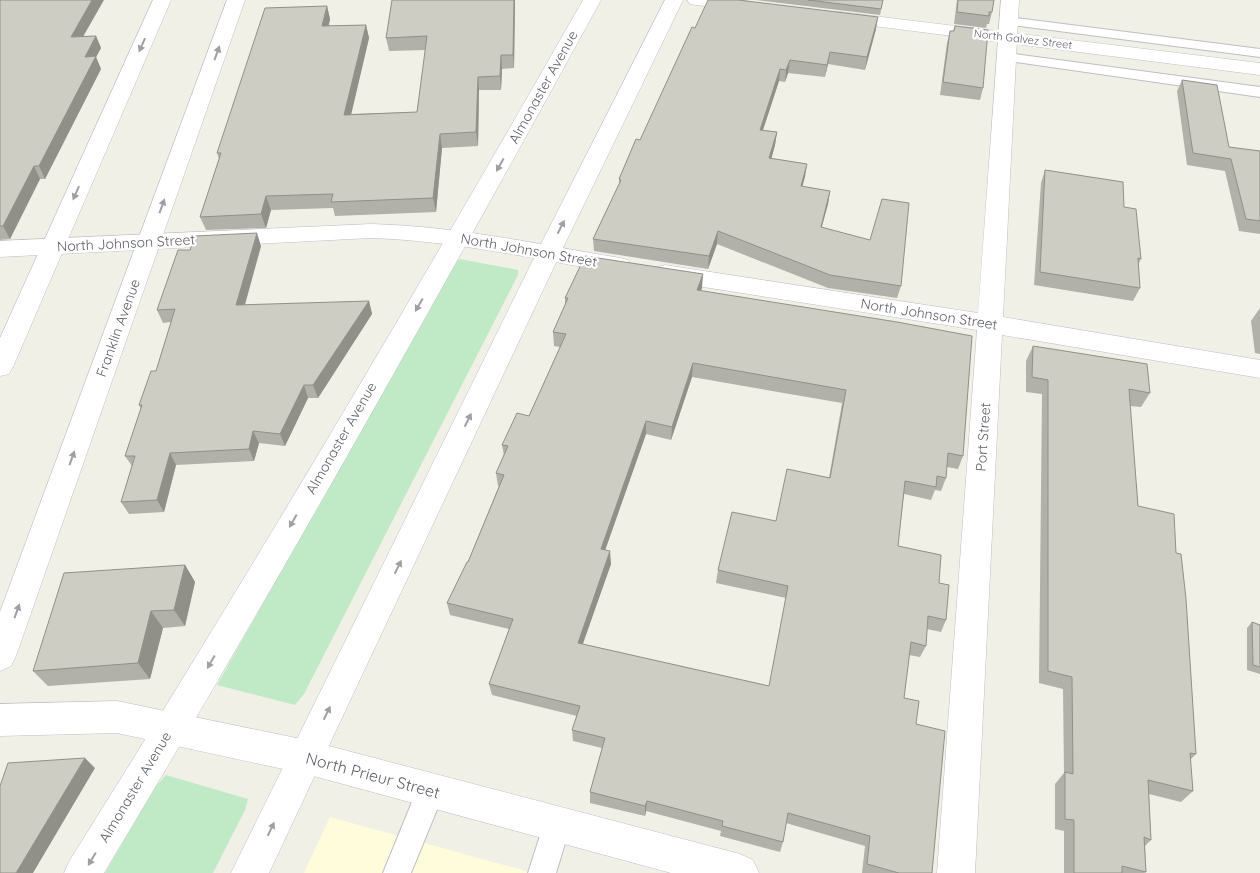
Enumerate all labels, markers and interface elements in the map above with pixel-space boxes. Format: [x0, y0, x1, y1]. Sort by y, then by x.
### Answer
street label: North Galvez Street [973, 26, 1073, 52]
street label: Almonaster Avenue [505, 27, 582, 147]
one-way arrow [137, 38, 145, 52]
one-way arrow [213, 45, 221, 60]
one-way arrow [495, 158, 504, 171]
one-way arrow [72, 186, 80, 200]
one-way arrow [158, 198, 166, 213]
one-way arrow [557, 219, 566, 234]
street label: North Johnson Street [459, 229, 599, 271]
street label: North Johnson Street [56, 230, 196, 256]
street label: Franklin Avenue [92, 276, 144, 379]
street label: North Johnson Street [859, 294, 999, 334]
one-way arrow [415, 298, 423, 313]
street label: Almonaster Avenue [302, 379, 380, 497]
street label: Port Street [972, 402, 994, 472]
one-way arrow [464, 413, 472, 427]
one-way arrow [69, 450, 76, 465]
one-way arrow [288, 515, 297, 528]
one-way arrow [394, 560, 402, 574]
one-way arrow [13, 603, 21, 618]
one-way arrow [206, 655, 215, 668]
one-way arrow [323, 706, 331, 720]
street label: Almonaster Avenue [95, 728, 175, 846]
street label: North Prieur Street [304, 747, 442, 803]
one-way arrow [268, 822, 276, 836]
one-way arrow [87, 852, 96, 866]

